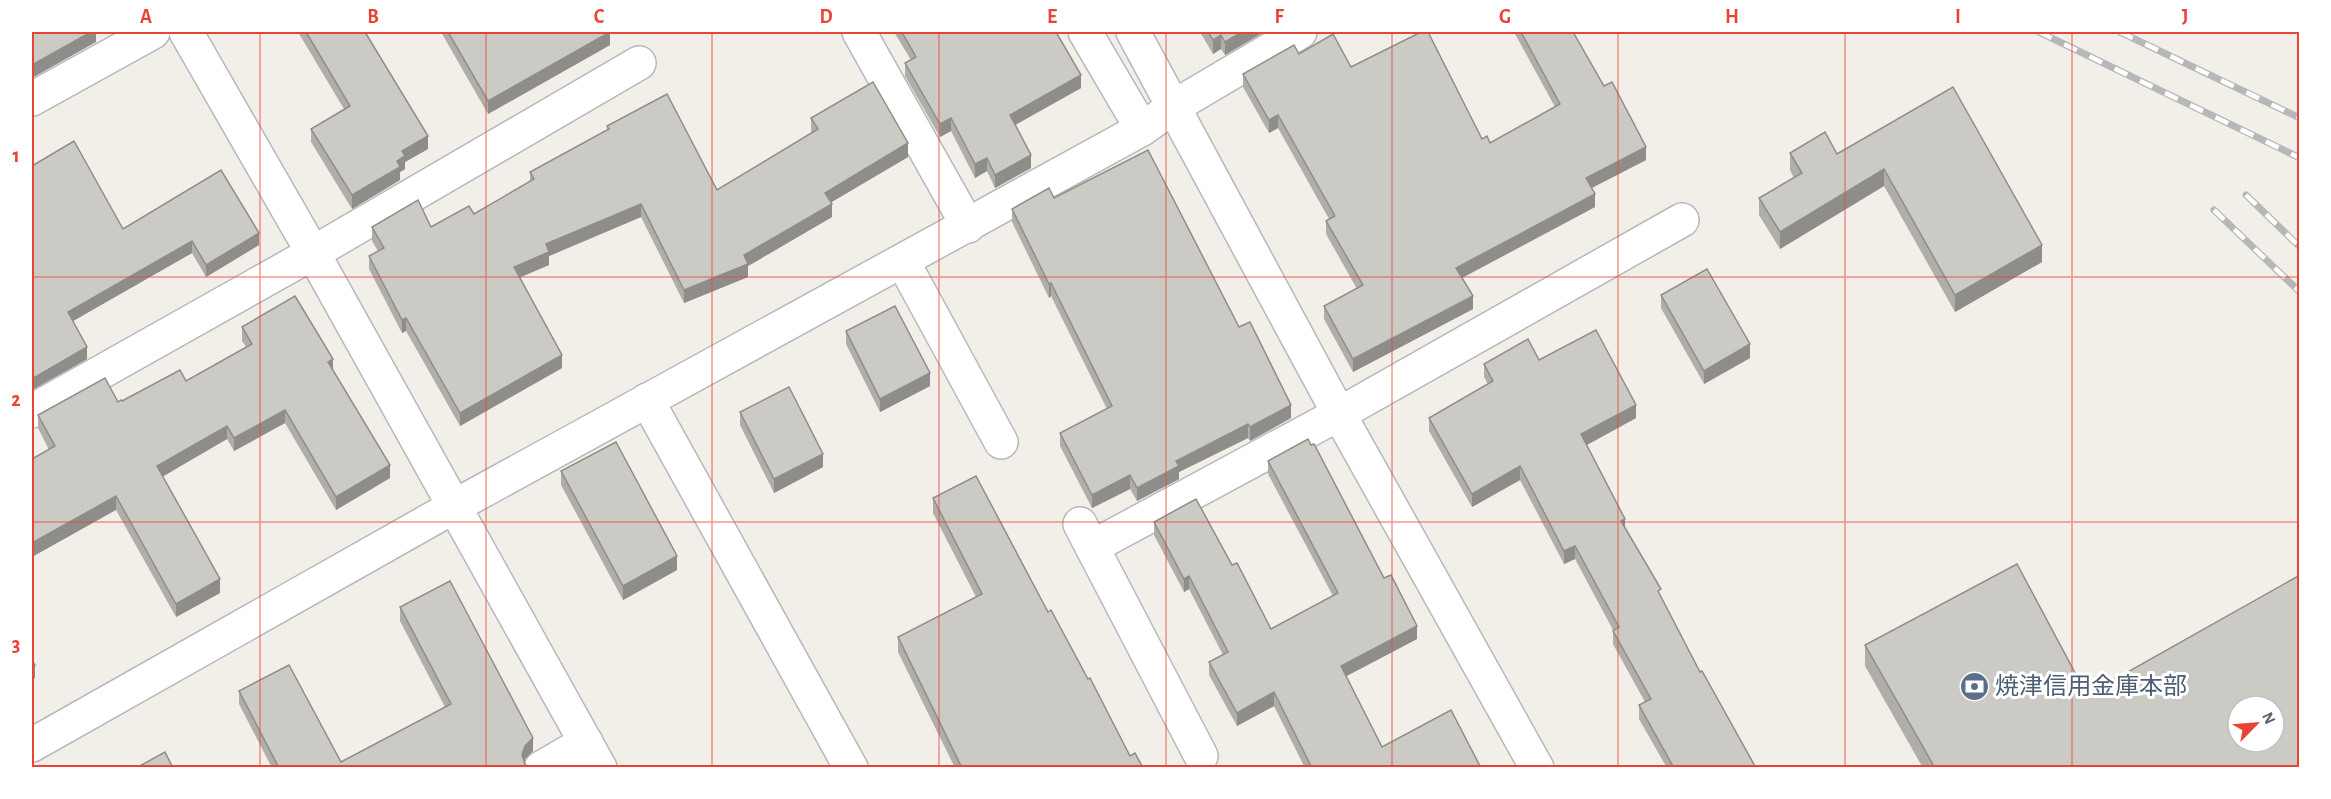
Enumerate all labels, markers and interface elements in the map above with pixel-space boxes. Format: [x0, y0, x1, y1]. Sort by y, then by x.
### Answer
text: A [140, 7, 152, 27]
text: B [367, 7, 379, 27]
text: C [594, 7, 605, 27]
text: D [819, 7, 833, 27]
text: E [1047, 7, 1057, 27]
text: F [1274, 7, 1284, 27]
text: G [1499, 7, 1511, 27]
text: H [1725, 7, 1739, 27]
text: I [1955, 7, 1961, 27]
text: J [2182, 7, 2188, 27]
text: 1 [12, 146, 20, 166]
text: 2 [11, 390, 21, 410]
text: 3 [12, 635, 20, 655]
bank icon: 焼津信用金庫本部 [1958, 670, 1990, 702]
place label: 焼津信用金庫本部 [1995, 673, 2187, 699]
north arrow [2226, 694, 2286, 754]
text: N [2259, 710, 2278, 727]

